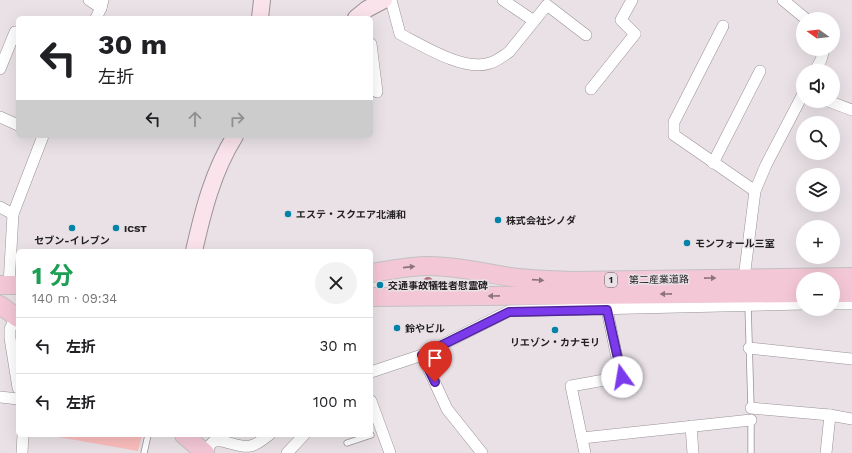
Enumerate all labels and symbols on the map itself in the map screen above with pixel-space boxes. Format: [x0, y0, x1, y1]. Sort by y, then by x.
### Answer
north arrow [796, 12, 840, 56]
marker: エステ・スクエア北浦和 [283, 209, 293, 219]
place label: エステ・スクエア北浦和 [296, 209, 406, 220]
marker: 株式会社シノダ [493, 215, 503, 225]
place label: 株式会社シノダ [506, 215, 576, 226]
marker: セブン-イレブン [67, 223, 77, 233]
marker: ICST [111, 223, 121, 233]
place label: ICST [124, 223, 147, 234]
place label: セブン-イレブン [34, 235, 110, 246]
marker: モンフォール三室 [682, 238, 692, 248]
place label: モンフォール三室 [695, 238, 775, 249]
one-way arrow [403, 264, 416, 271]
road number: 1 [605, 273, 617, 287]
street label: 第二産業道路 [629, 273, 689, 286]
one-way arrow [704, 275, 717, 281]
one-way arrow [532, 276, 544, 283]
marker: 交通事故犠牲者慰霊碑 [375, 280, 385, 290]
place label: 交通事故犠牲者慰霊碑 [388, 280, 488, 291]
one-way arrow [659, 291, 672, 297]
one-way arrow [487, 293, 500, 299]
marker: 鈴やビル [392, 323, 402, 333]
place label: 鈴やビル [405, 323, 445, 334]
marker: リエゾン・カナモリ [550, 325, 560, 335]
place label: リエゾン・カナモリ [510, 337, 600, 348]
pin [418, 341, 452, 382]
position arrow [601, 356, 643, 398]

